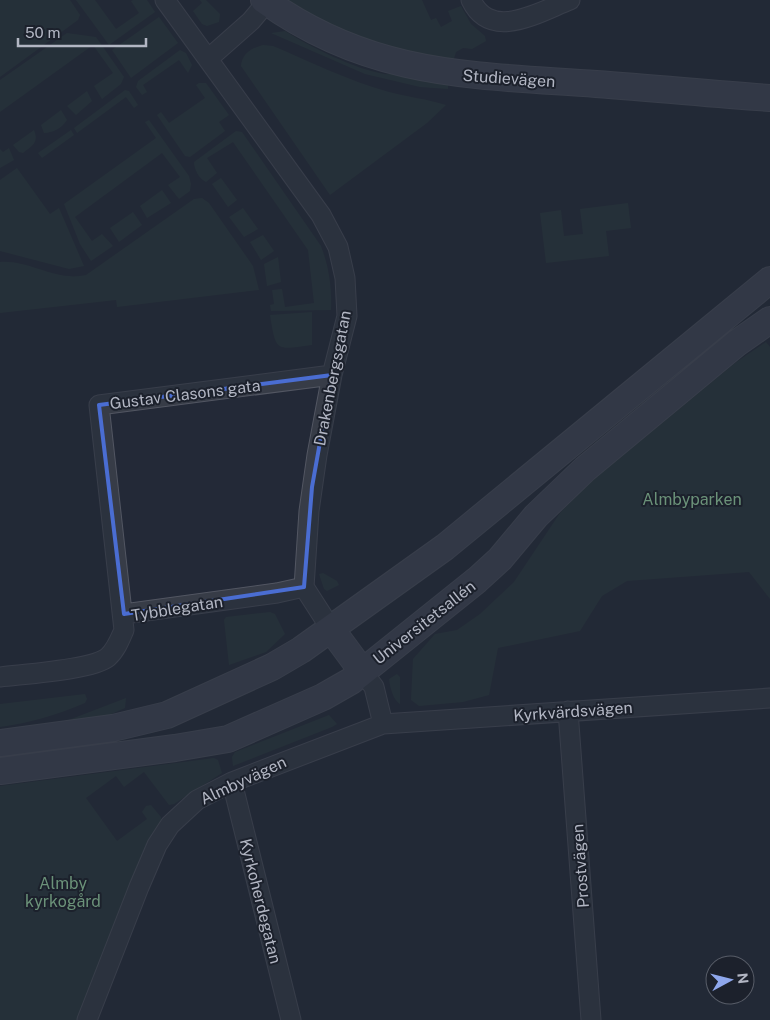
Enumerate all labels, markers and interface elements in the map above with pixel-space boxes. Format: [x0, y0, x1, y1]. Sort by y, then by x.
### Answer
scale bar [18, 15, 145, 47]
text: 50 m [25, 24, 60, 41]
street label: Studievägen [462, 66, 556, 91]
street label: Drakenbergsgatan [310, 309, 355, 447]
street label: Gustav Clasons gata [109, 376, 261, 413]
park label: Almbyparken [642, 490, 742, 509]
street label: Universitetsallén [369, 576, 479, 668]
street label: Tybblegatan [130, 592, 224, 625]
street label: Kyrkvärdsvägen [513, 698, 633, 725]
street label: Almbyvägen [197, 752, 289, 809]
street label: Prostvägen [568, 823, 593, 909]
street label: Kyrkoherdegatan [236, 837, 285, 966]
park label: Almby kyrkogård [25, 874, 101, 911]
north arrow [705, 955, 755, 1005]
text: N [734, 972, 752, 985]

